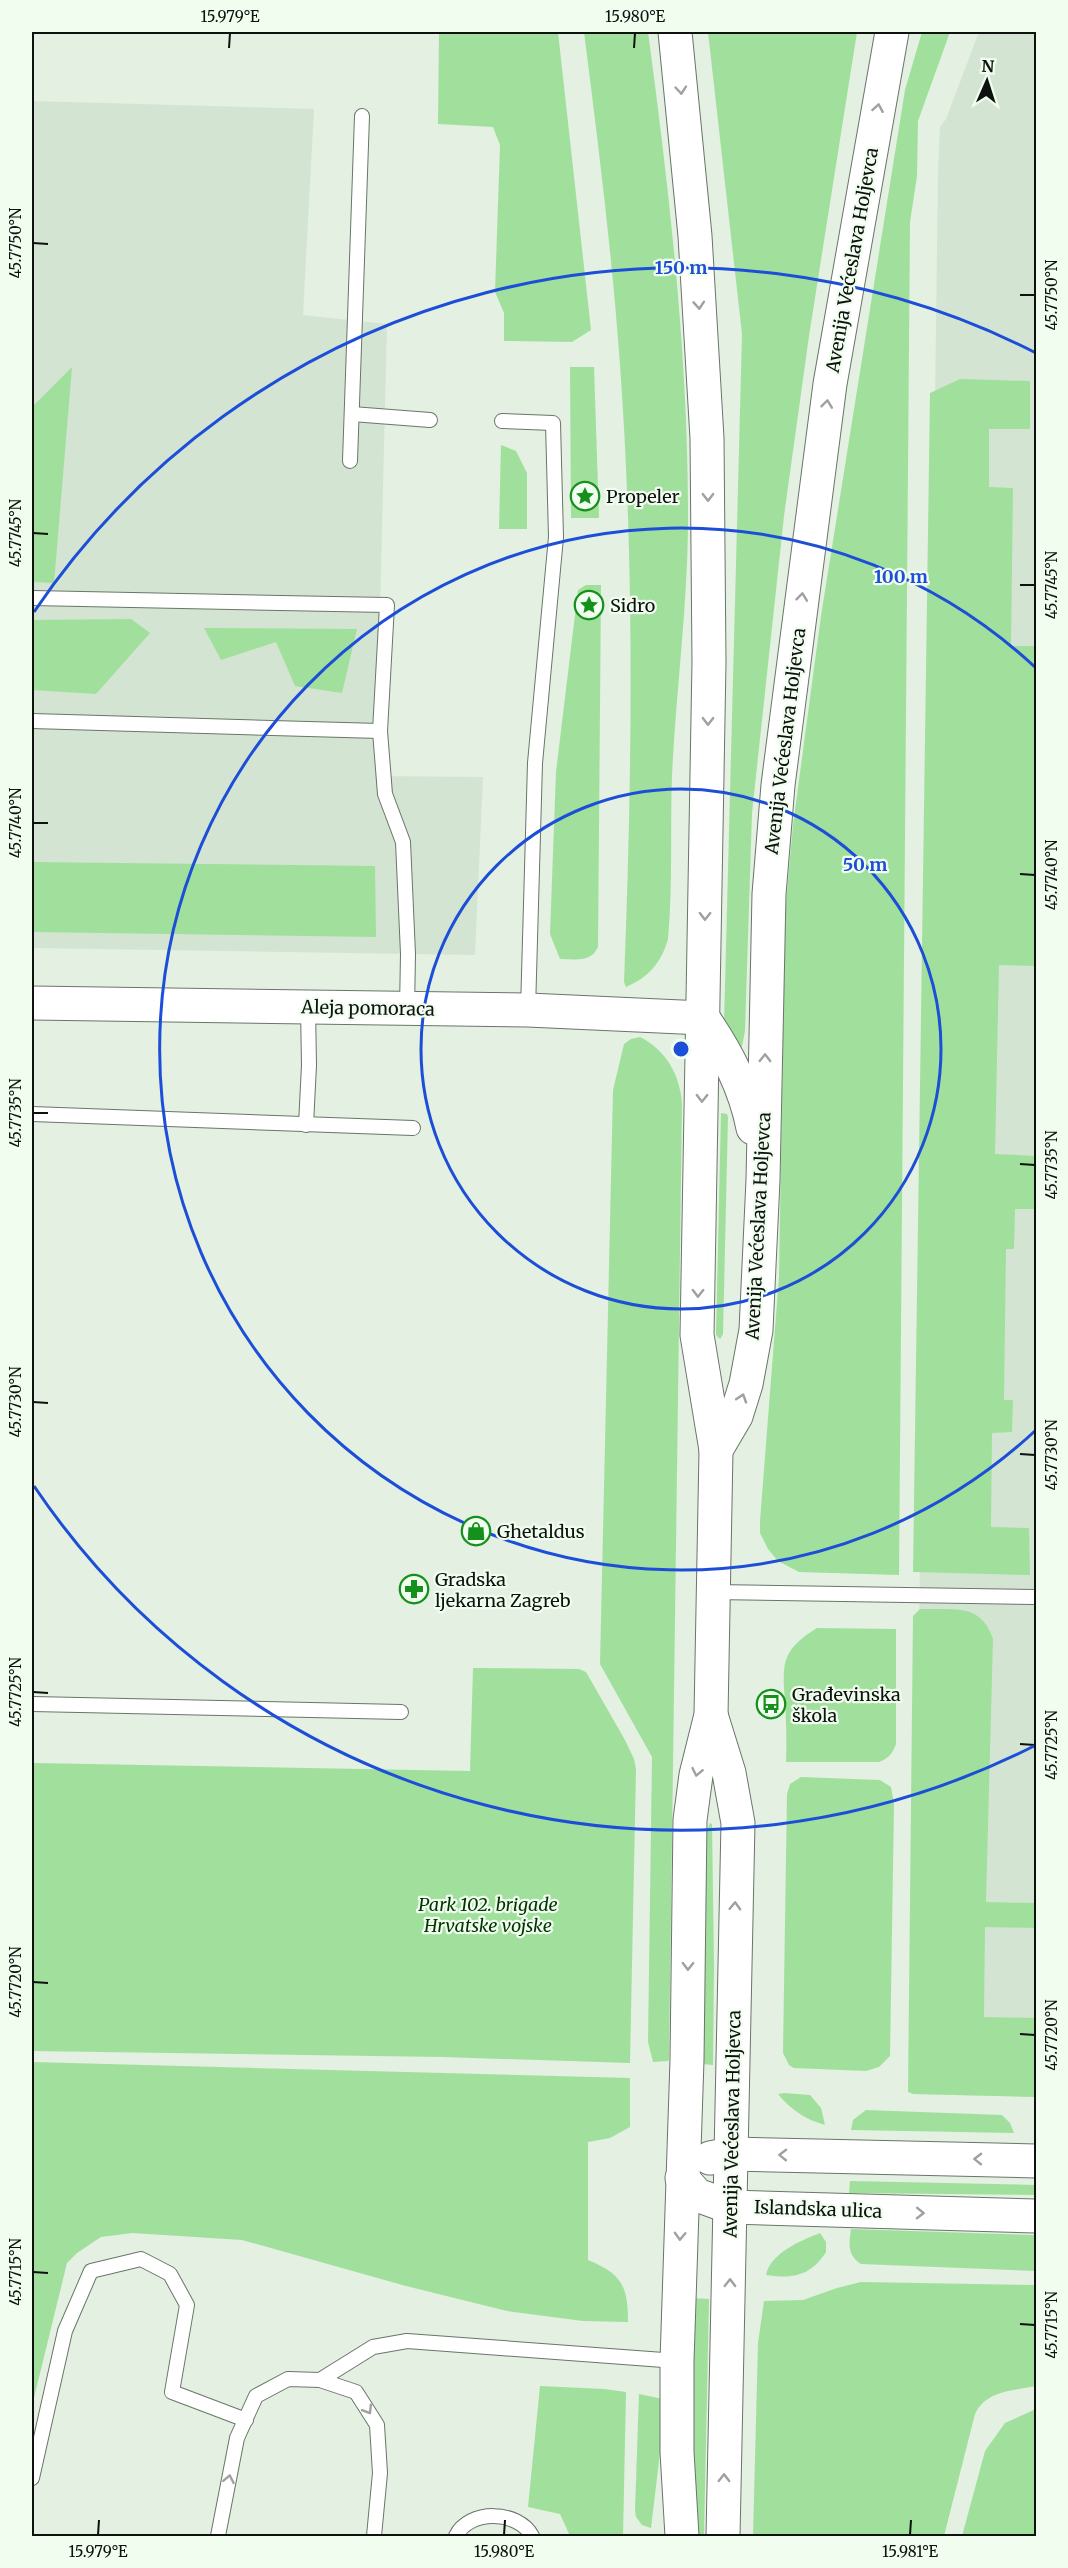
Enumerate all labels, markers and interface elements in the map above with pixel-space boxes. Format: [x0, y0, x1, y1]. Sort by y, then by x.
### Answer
text: 15.979°E [201, 7, 260, 26]
text: 15.980°E [605, 7, 666, 26]
north arrow [957, 51, 1017, 111]
text: N [981, 56, 995, 76]
one-way arrow [674, 85, 687, 94]
one-way arrow [871, 104, 884, 114]
street label: Avenija Većeslava Holjevca [821, 145, 883, 375]
text: 45.7750°N [6, 207, 25, 278]
text: 150 m [655, 256, 707, 279]
text: 45.7750°N [1042, 259, 1061, 330]
one-way arrow [692, 300, 705, 309]
one-way arrow [821, 399, 833, 409]
place icon: Propeler [569, 480, 601, 512]
place label: Propeler [606, 485, 680, 508]
one-way arrow [702, 492, 714, 501]
text: 45.7745°N [6, 498, 25, 567]
text: 45.7745°N [1042, 550, 1061, 619]
text: 100 m [874, 565, 928, 588]
place icon: Sidro [573, 589, 605, 621]
one-way arrow [795, 593, 808, 602]
place label: Sidro [610, 594, 655, 617]
street label: Avenija Većeslava Holjevca [760, 626, 810, 857]
one-way arrow [702, 716, 715, 725]
text: 45.7740°N [6, 787, 25, 858]
text: 45.7740°N [1042, 839, 1061, 910]
text: 50 m [843, 853, 887, 876]
one-way arrow [699, 911, 711, 920]
street label: Aleja pomoraca [300, 995, 435, 1021]
centre of rings [671, 1039, 691, 1059]
one-way arrow [759, 1054, 771, 1063]
text: 45.7735°N [6, 1078, 25, 1148]
one-way arrow [696, 1093, 708, 1102]
street label: Avenija Većeslava Holjevca [740, 1111, 775, 1341]
text: 45.7735°N [1042, 1130, 1061, 1200]
one-way arrow [692, 1288, 704, 1297]
text: 45.7730°N [6, 1366, 25, 1438]
one-way arrow [734, 1393, 747, 1404]
text: 45.7730°N [1042, 1419, 1061, 1491]
shop icon: Ghetaldus [460, 1515, 492, 1547]
place label: Ghetaldus [497, 1520, 585, 1543]
place label: Gradska ljekarna Zagreb [435, 1568, 571, 1612]
pharmacy icon: Gradska ljekarna Zagreb [398, 1573, 430, 1605]
text: 45.7725°N [6, 1657, 25, 1727]
place label: Građevinska škola [792, 1683, 901, 1727]
bus stop icon: Građevinska škola [755, 1688, 787, 1720]
text: 45.7725°N [1042, 1710, 1061, 1780]
one-way arrow [691, 1767, 704, 1777]
park label: Park 102. brigade Hrvatske vojske [418, 1893, 558, 1937]
one-way arrow [729, 1902, 742, 1911]
text: 45.7720°N [6, 1946, 25, 2018]
one-way arrow [682, 1962, 694, 1971]
text: 45.7720°N [1042, 1999, 1061, 2071]
street label: Avenija Većeslava Holjevca [718, 2009, 745, 2239]
one-way arrow [779, 2149, 788, 2161]
one-way arrow [974, 2153, 983, 2166]
street label: Islandska ulica [753, 2195, 883, 2223]
one-way arrow [915, 2206, 924, 2219]
one-way arrow [674, 2232, 687, 2241]
text: 45.7715°N [6, 2238, 25, 2306]
one-way arrow [723, 2279, 736, 2288]
text: 45.7715°N [1042, 2291, 1061, 2359]
one-way arrow [360, 2404, 372, 2414]
one-way arrow [222, 2474, 235, 2484]
one-way arrow [718, 2474, 731, 2483]
text: 15.979°E [69, 2542, 128, 2561]
text: 15.980°E [474, 2542, 535, 2561]
text: 15.981°E [882, 2542, 939, 2561]

